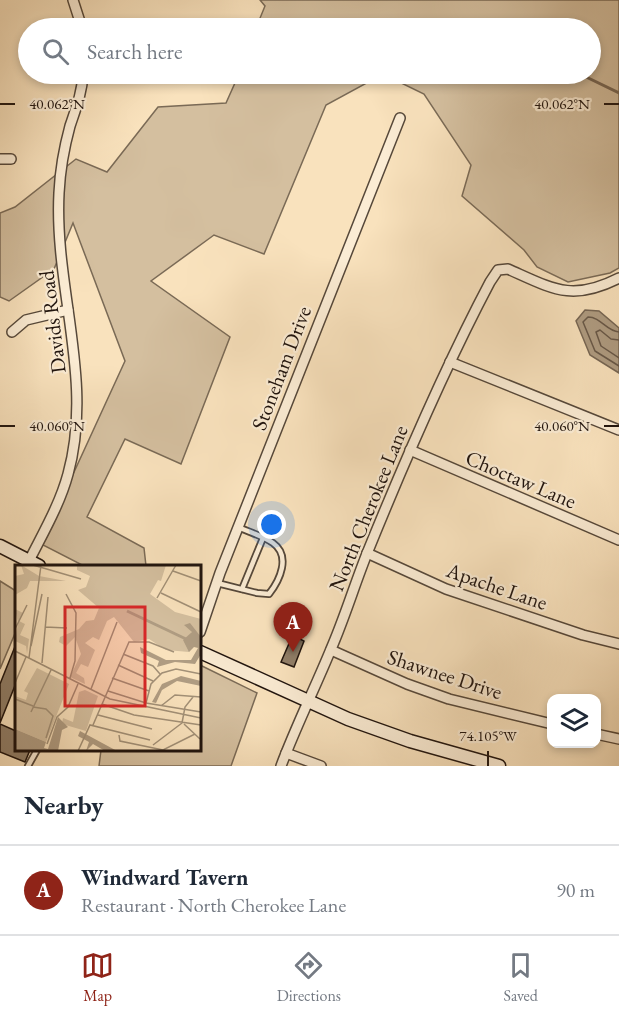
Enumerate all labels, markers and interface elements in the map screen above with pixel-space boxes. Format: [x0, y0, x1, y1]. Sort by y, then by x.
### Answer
search box [18, 18, 601, 84]
icon: search [39, 35, 72, 68]
text: Search here [87, 37, 182, 66]
text: 40.062°N [29, 94, 85, 113]
text: 40.062°N [534, 94, 590, 113]
street label: Davids Road [32, 269, 72, 375]
street label: Stoneham Drive [245, 302, 317, 434]
text: 40.060°N [29, 416, 85, 435]
text: 40.060°N [534, 416, 590, 435]
street label: North Cherokee Lane [322, 421, 414, 595]
street label: Choctaw Lane [462, 444, 580, 514]
your location [257, 510, 286, 539]
street label: Apache Lane [442, 556, 551, 616]
inset map [15, 565, 201, 751]
pin: A [274, 602, 312, 652]
street label: Shawnee Drive [384, 643, 506, 705]
map controls [547, 694, 601, 748]
button: layers [547, 694, 601, 748]
text: 74.105°W [459, 726, 517, 745]
text: Nearby [24, 788, 104, 822]
text: Windward Tavern [81, 863, 249, 892]
text: A [36, 877, 51, 903]
text: 90 m [556, 877, 595, 903]
text: Restaurant · North Cherokee Lane [81, 892, 346, 918]
tab: Map [81, 949, 114, 1006]
tab: Directions [277, 949, 341, 1006]
tab: Saved [503, 949, 538, 1006]

